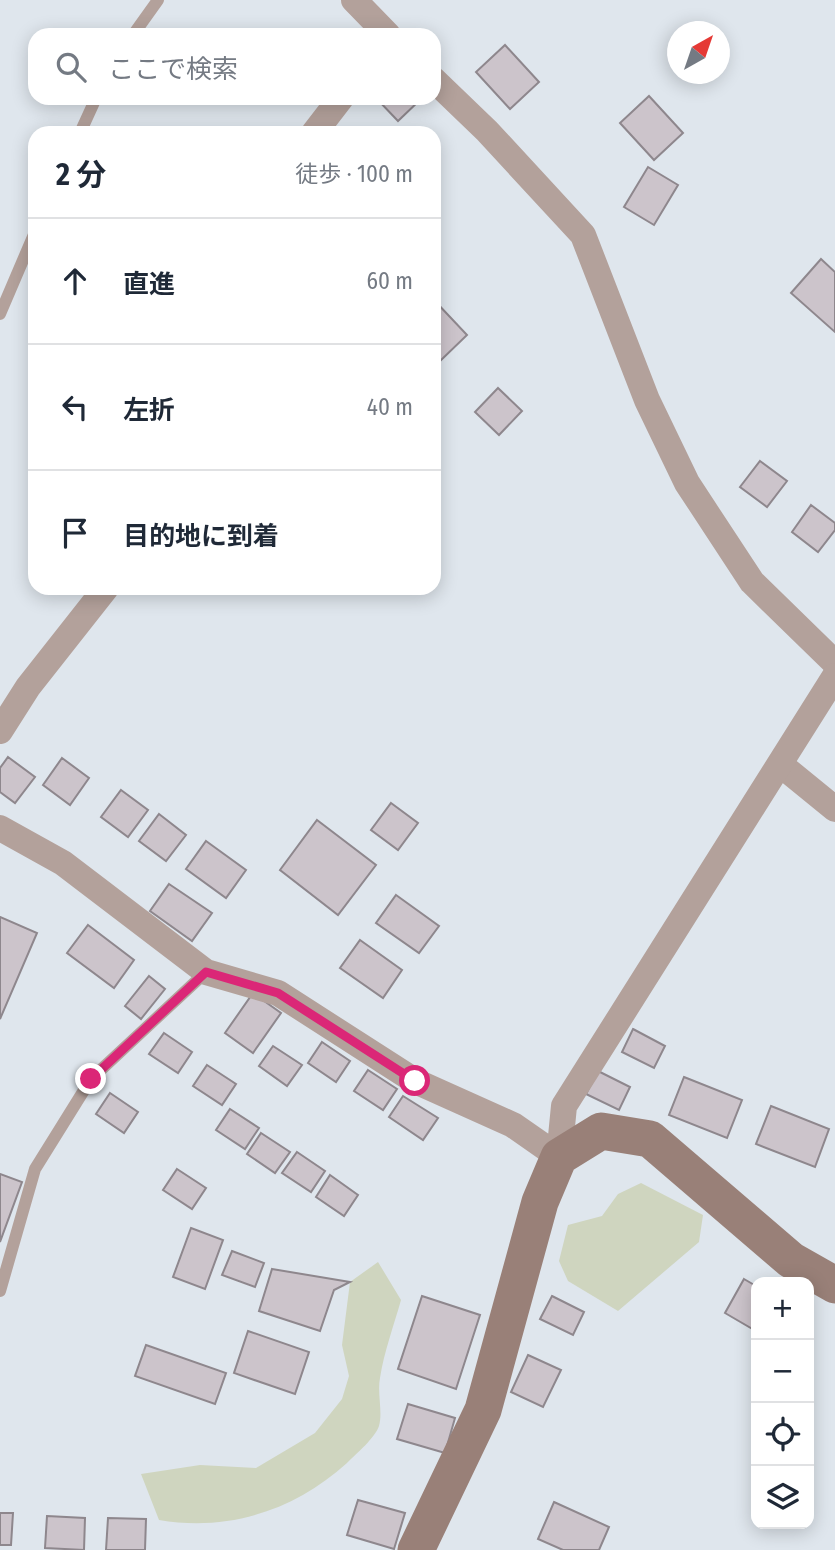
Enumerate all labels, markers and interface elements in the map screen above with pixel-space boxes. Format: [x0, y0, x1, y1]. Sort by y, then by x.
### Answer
north arrow [667, 21, 730, 84]
search box [28, 28, 441, 105]
icon: search [52, 48, 90, 86]
text: ここで検索 [108, 54, 238, 85]
text: 2 分 [56, 157, 106, 193]
text: 徒歩 · 100 m [295, 160, 413, 188]
icon: ahead [56, 262, 94, 300]
text: 60 m [367, 267, 413, 295]
text: 直進 [123, 269, 175, 300]
icon: left [56, 388, 94, 426]
text: 40 m [367, 393, 413, 421]
text: 左折 [123, 395, 175, 426]
icon: arrive [56, 514, 94, 552]
text: 目的地に到着 [123, 521, 279, 552]
route end [75, 1063, 106, 1094]
route start [399, 1065, 430, 1096]
map controls [751, 1277, 814, 1529]
button: + [751, 1277, 814, 1340]
button: − [751, 1340, 814, 1403]
button: locate [751, 1403, 814, 1466]
button: layers [751, 1466, 814, 1529]

